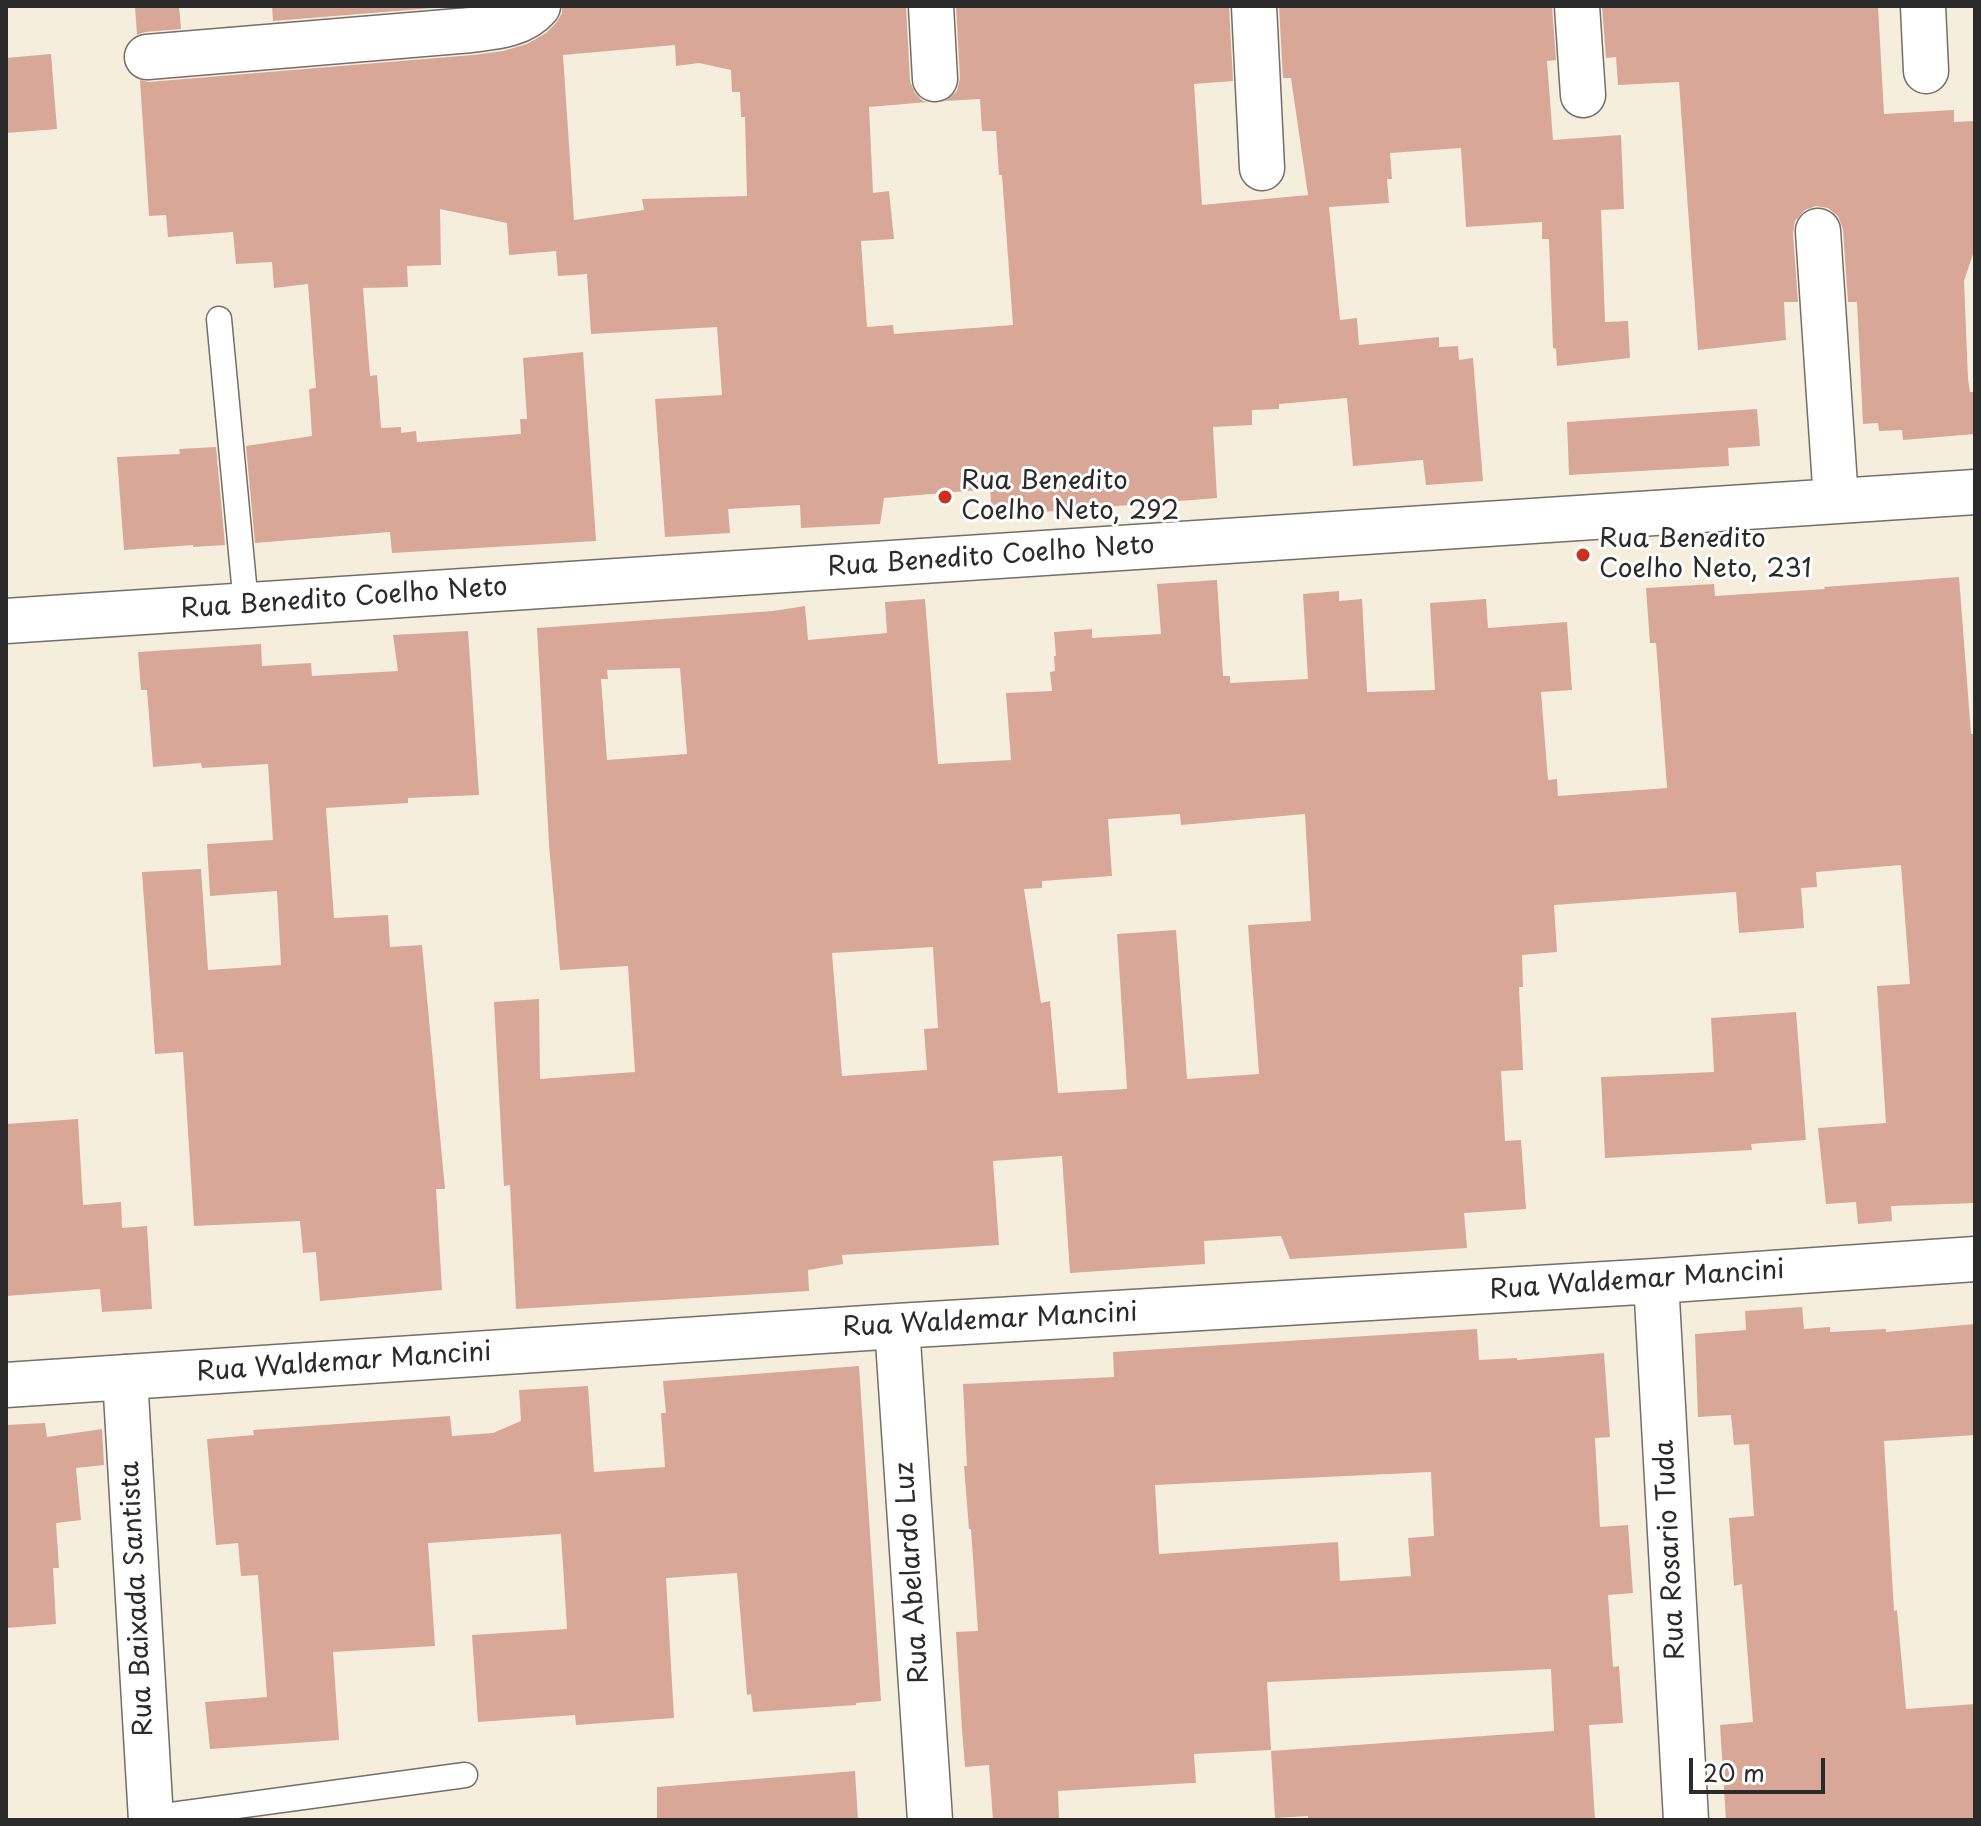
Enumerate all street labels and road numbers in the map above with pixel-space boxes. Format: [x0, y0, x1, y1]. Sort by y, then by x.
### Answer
street label: Rua Benedito Coelho Neto [826, 530, 1156, 584]
street label: Rua Benedito Coelho Neto [179, 572, 509, 626]
street label: Rua Waldemar Mancini [1488, 1255, 1786, 1307]
street label: Rua Waldemar Mancini [841, 1298, 1139, 1344]
street label: Rua Waldemar Mancini [195, 1337, 493, 1389]
street label: Rua Rosario Tuda [1650, 1439, 1692, 1661]
street label: Rua Baixada Santista [115, 1461, 161, 1737]
street label: Rua Abelardo Luz [890, 1461, 936, 1685]

